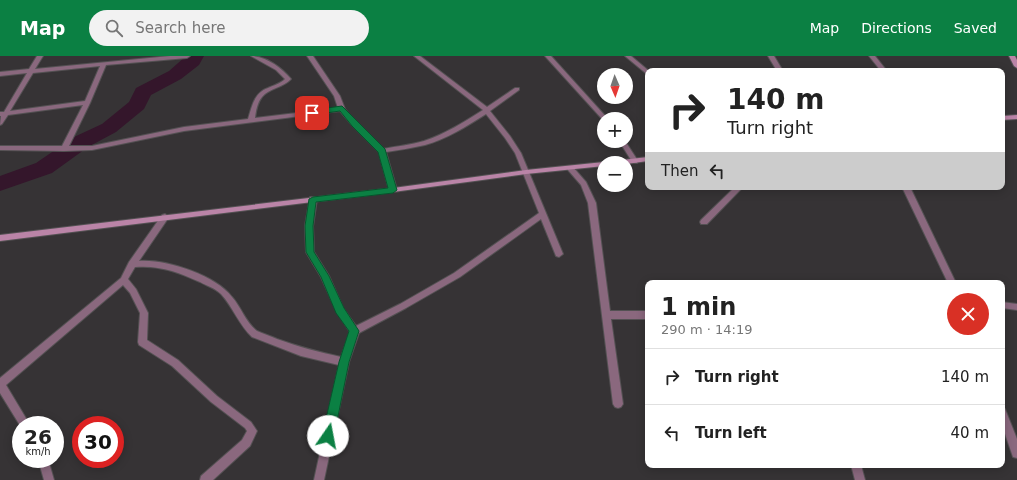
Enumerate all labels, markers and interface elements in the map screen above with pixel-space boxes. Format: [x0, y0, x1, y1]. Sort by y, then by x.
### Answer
search box [89, 10, 369, 46]
text: Map [20, 17, 65, 39]
icon: search [103, 17, 125, 39]
text: Search here [135, 19, 225, 37]
text: Map [810, 20, 839, 36]
text: Directions [861, 20, 932, 36]
text: Saved [954, 20, 997, 36]
north arrow [597, 68, 633, 104]
map controls [597, 68, 633, 192]
text: 140 m [727, 83, 824, 116]
icon: right [661, 84, 713, 136]
pin [295, 96, 329, 130]
icon: arrive [301, 102, 323, 124]
button: + [597, 112, 633, 148]
text: Turn right [727, 117, 813, 138]
button: − [597, 156, 633, 192]
icon: left [706, 160, 728, 182]
text: Then [661, 162, 698, 180]
text: 1 min [661, 293, 736, 321]
button: close [947, 293, 989, 335]
text: 290 m · 14:19 [661, 322, 752, 337]
icon: right [661, 366, 683, 388]
text: Turn right [695, 368, 779, 386]
text: 140 m [941, 368, 989, 386]
position arrow [307, 415, 349, 457]
speed limit sign: 30 [72, 416, 124, 468]
icon: left [661, 422, 683, 444]
text: Turn left [695, 424, 767, 442]
text: 40 m [951, 424, 989, 442]
text: 26 [24, 425, 52, 449]
text: km/h [25, 446, 51, 457]

